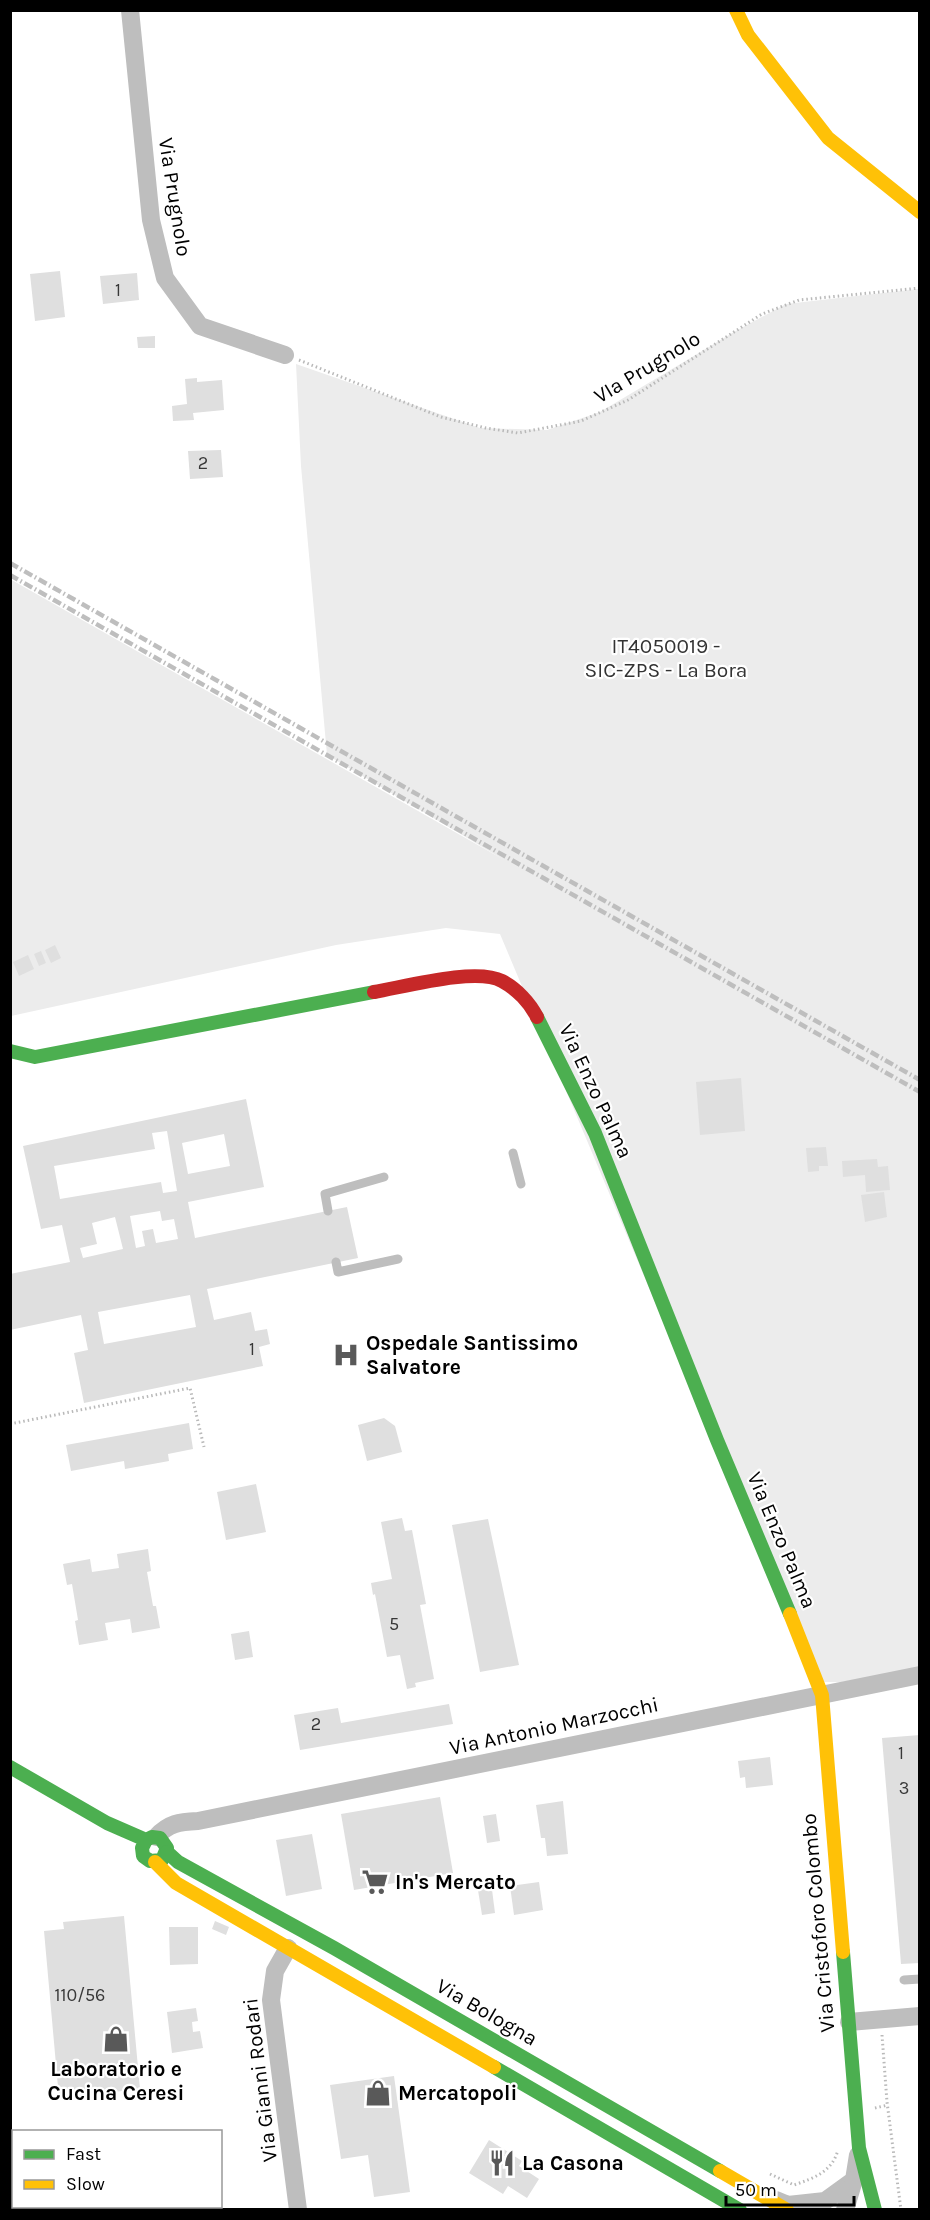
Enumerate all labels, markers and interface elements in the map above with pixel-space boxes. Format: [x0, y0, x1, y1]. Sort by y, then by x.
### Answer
street label: Via Prugnolo [154, 136, 196, 258]
house number: 1 [115, 279, 121, 301]
street label: VIa Prugnolo [590, 326, 704, 408]
house number: 2 [198, 452, 208, 474]
park label: IT4050019 - SIC-ZPS - La Bora [585, 634, 747, 682]
street label: Via Enzo Palma [554, 1020, 638, 1162]
place label: Ospedale Santissimo Salvatore [366, 1331, 578, 1379]
house number: 1 [249, 1338, 255, 1360]
hospital icon: Ospedale Santissimo Salvatore [331, 1340, 361, 1370]
street label: Via Enzo Palma [742, 1468, 822, 1612]
house number: 5 [389, 1613, 399, 1635]
street label: Via Antonio Marzocchi [447, 1692, 661, 1760]
house number: 2 [311, 1713, 321, 1735]
house number: 1 [898, 1742, 904, 1764]
house number: 3 [899, 1777, 909, 1799]
street label: Via Cristoforo Colombo [796, 1812, 840, 2034]
supermarket icon: In's Mercato [360, 1867, 390, 1897]
place label: In's Mercato [395, 1870, 516, 1894]
street label: Via Bologna [432, 1973, 542, 2051]
house number: 110/56 [55, 1984, 105, 2006]
street label: Via Gianni Rodari [238, 1997, 282, 2163]
shop icon: Laboratorio e Cucina Ceresi [101, 2024, 131, 2054]
place label: Laboratorio e Cucina Ceresi [48, 2057, 184, 2105]
shop icon: Mercatopoli [363, 2078, 393, 2108]
place label: Mercatopoli [398, 2081, 517, 2105]
legend [12, 2130, 222, 2208]
text: Fast [66, 2143, 101, 2165]
restaurant icon: La Casona [487, 2148, 517, 2178]
place label: La Casona [522, 2151, 624, 2175]
scale bar [726, 2169, 854, 2207]
text: Slow [66, 2173, 105, 2195]
text: 50 m [735, 2179, 777, 2201]

